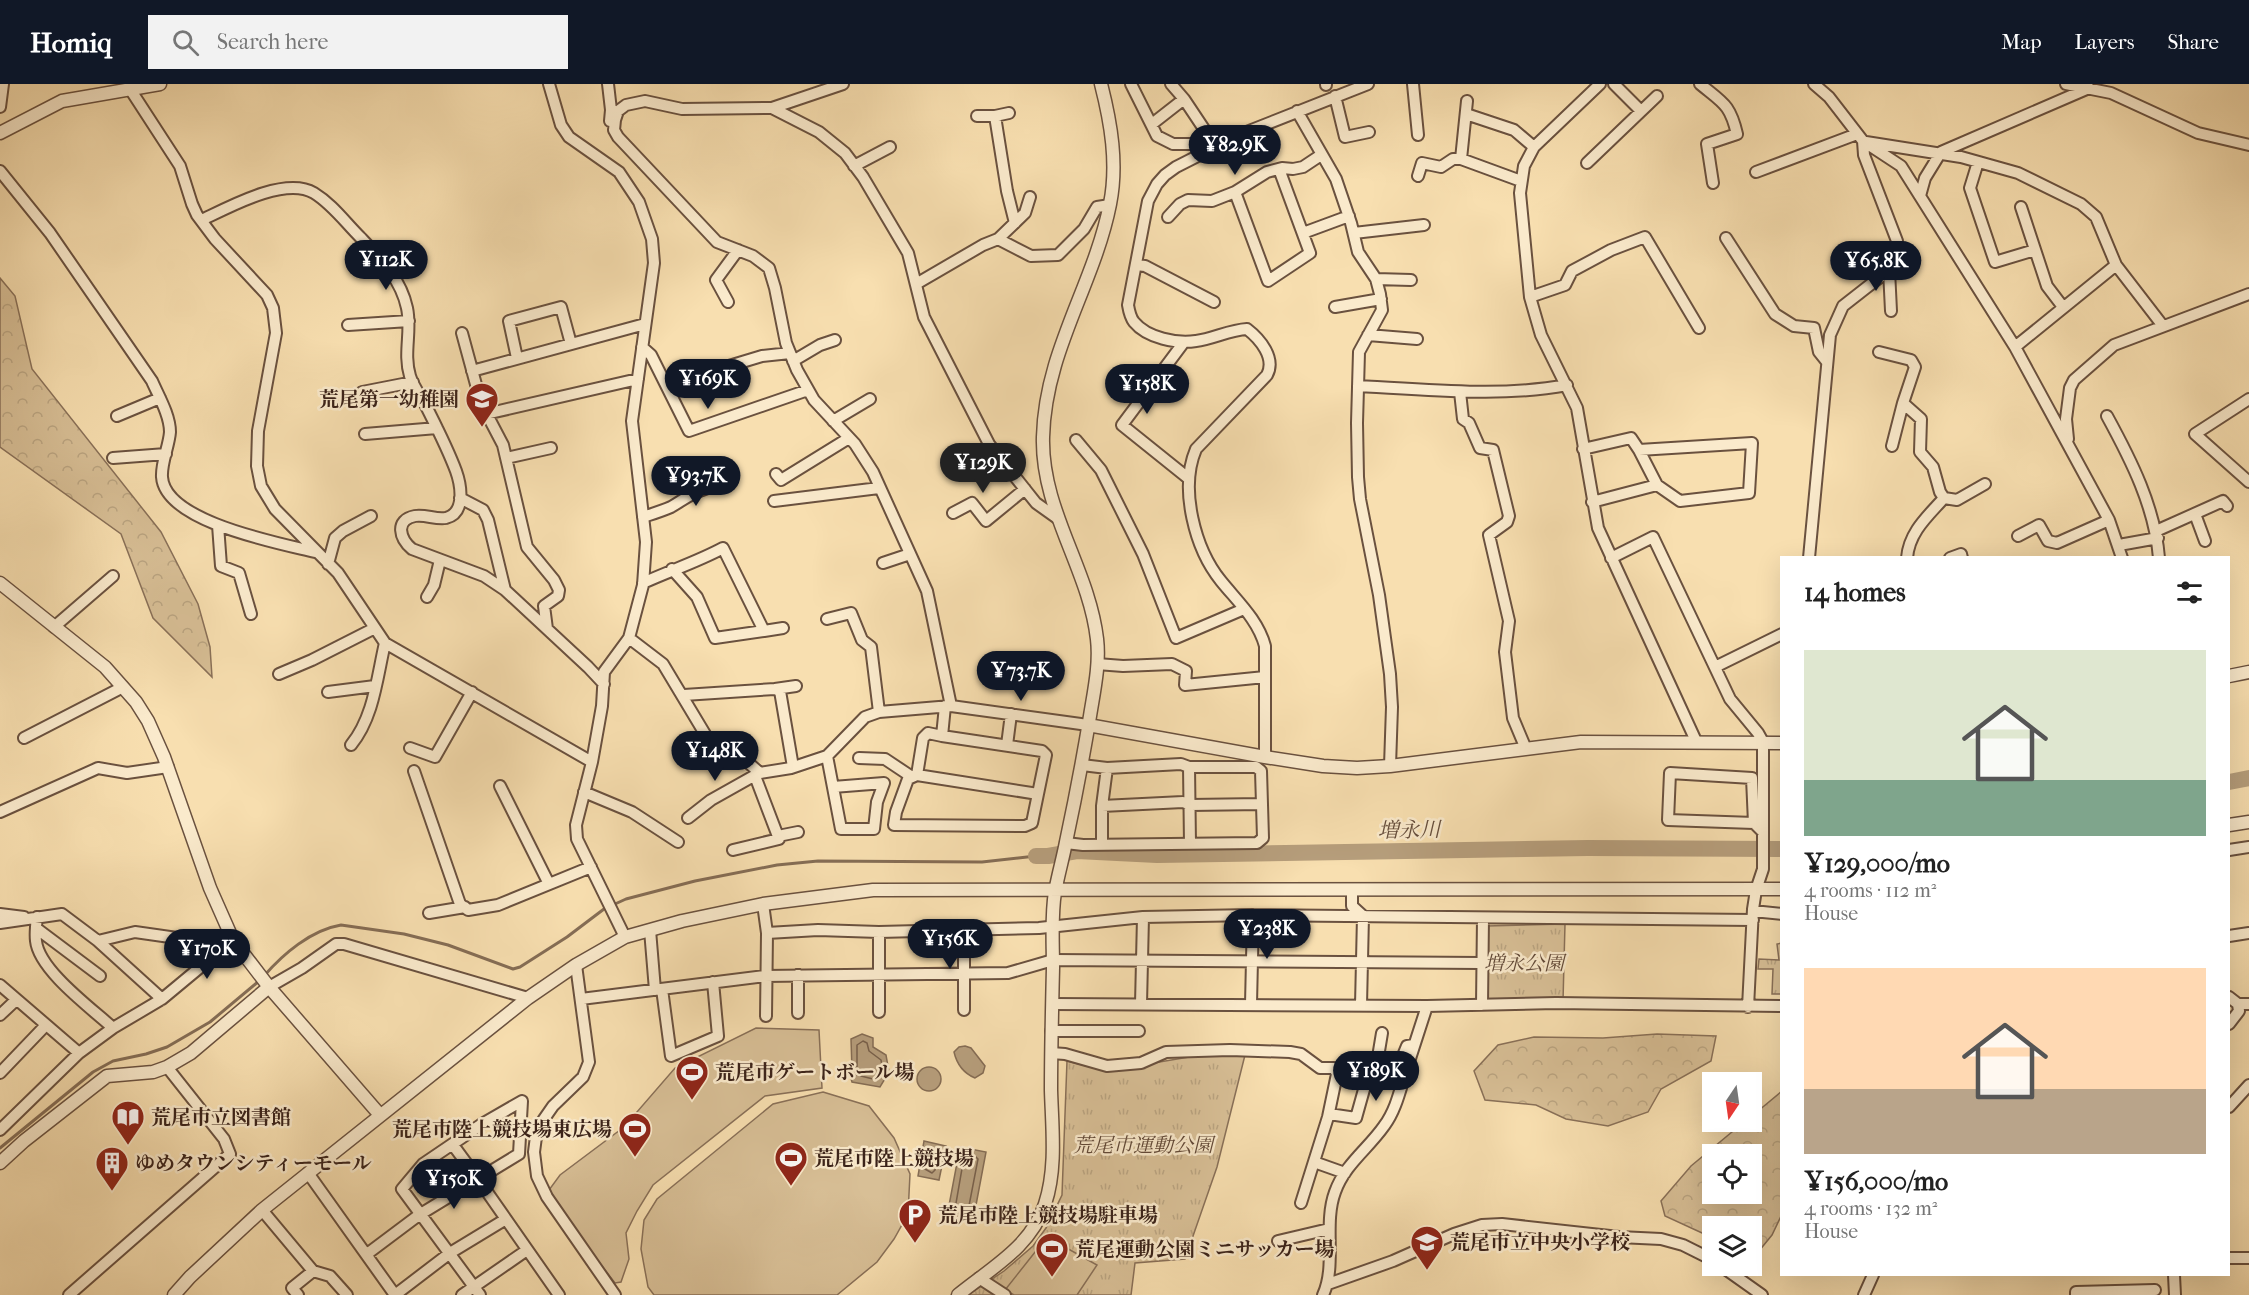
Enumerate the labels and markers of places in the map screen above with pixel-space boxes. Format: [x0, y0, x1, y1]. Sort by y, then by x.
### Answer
pin: ¥82.9K [1186, 125, 1284, 176]
pin: ¥112K [344, 240, 428, 291]
pin: ¥65.8K [1827, 241, 1925, 292]
pin: ¥169K [666, 359, 750, 410]
pin: ¥158K [1105, 364, 1189, 415]
school or university icon: 荒尾第一幼稚園 [464, 381, 500, 428]
place label: 荒尾第一幼稚園 [319, 388, 459, 411]
pin: ¥129K [941, 443, 1025, 494]
pin: ¥93.7K [647, 456, 745, 507]
pin: ¥73.7K [972, 651, 1070, 702]
pin: ¥148K [673, 731, 757, 782]
pin: ¥238K [1225, 909, 1309, 960]
pin: ¥156K [908, 919, 992, 970]
pin: ¥170K [165, 929, 249, 980]
pin: ¥189K [1334, 1051, 1418, 1102]
sports icon: 荒尾市ゲートボール場 [674, 1054, 710, 1101]
place label: 荒尾市ゲートボール場 [715, 1061, 915, 1084]
library icon: 荒尾市立図書館 [110, 1099, 146, 1146]
place label: 荒尾市立図書館 [151, 1106, 291, 1129]
sports icon: 荒尾市陸上競技場東広場 [617, 1111, 653, 1158]
place label: 荒尾市陸上競技場東広場 [392, 1118, 612, 1141]
sports icon: 荒尾市陸上競技場 [773, 1140, 809, 1187]
building icon: ゆめタウンシティーモール [94, 1145, 130, 1192]
place label: 荒尾市陸上競技場 [814, 1147, 974, 1170]
place label: ゆめタウンシティーモール [135, 1152, 372, 1175]
pin: ¥150K [412, 1159, 496, 1210]
parking icon: 荒尾市陸上競技場駐車場 [897, 1197, 933, 1244]
place label: 荒尾市陸上競技場駐車場 [938, 1204, 1158, 1227]
school or university icon: 荒尾市立中央小学校 [1409, 1224, 1445, 1271]
sports icon: 荒尾運動公園ミニサッカー場 [1034, 1231, 1070, 1278]
place label: 荒尾市立中央小学校 [1450, 1231, 1630, 1254]
place label: 荒尾運動公園ミニサッカー場 [1075, 1238, 1335, 1261]

